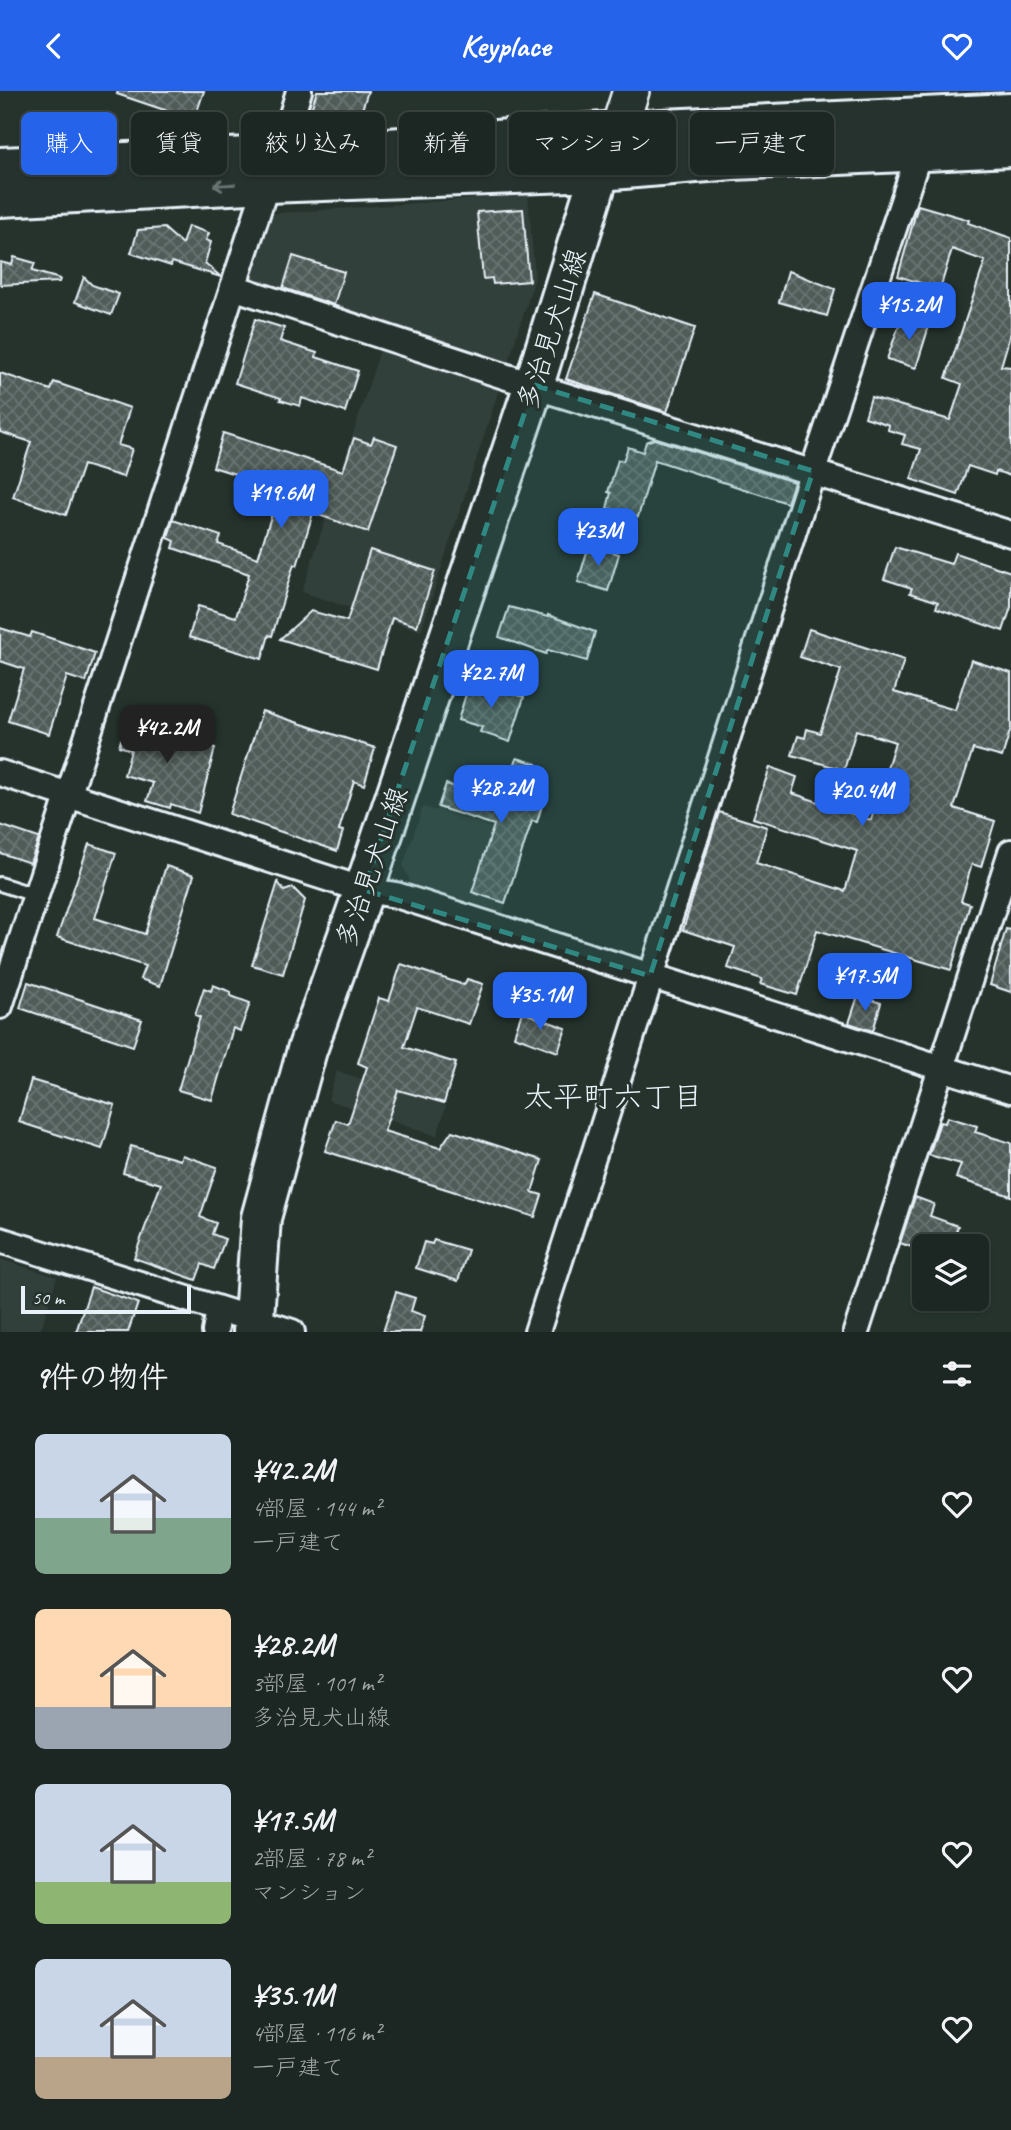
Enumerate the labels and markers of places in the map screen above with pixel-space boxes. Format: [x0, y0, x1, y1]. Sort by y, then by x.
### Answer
pin: ¥15.2M [852, 282, 966, 342]
pin: ¥19.6M [224, 471, 338, 530]
pin: ¥23M [557, 509, 639, 568]
pin: ¥22.7M [434, 651, 548, 710]
pin: ¥42.2M [110, 705, 224, 765]
pin: ¥28.2M [444, 765, 558, 825]
pin: ¥20.4M [805, 769, 919, 828]
pin: ¥17.5M [808, 953, 922, 1013]
pin: ¥35.1M [483, 972, 597, 1032]

